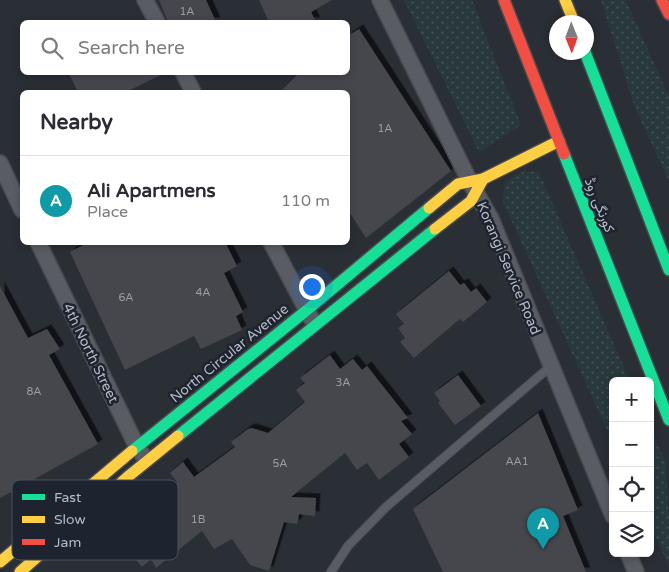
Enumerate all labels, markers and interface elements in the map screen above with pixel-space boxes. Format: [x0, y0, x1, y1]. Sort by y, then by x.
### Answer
house number: 1A [179, 5, 195, 18]
north arrow [549, 15, 594, 60]
search box [20, 20, 350, 75]
icon: search [38, 34, 66, 62]
text: Search here [78, 37, 185, 59]
text: Nearby [40, 110, 113, 135]
house number: 1A [377, 122, 393, 135]
street label: کورنگی روڈ [581, 175, 618, 235]
text: Ali Apartmens [87, 180, 216, 202]
text: A [50, 191, 62, 211]
text: 110 m [281, 191, 330, 211]
street label: Korangi Service Road [473, 199, 544, 337]
text: Place [87, 202, 128, 222]
your location [299, 274, 325, 300]
house number: 4A [195, 286, 211, 299]
house number: 6A [118, 291, 134, 304]
street label: North Circular Avenue [167, 300, 292, 406]
street label: 4th North Street [59, 301, 122, 406]
house number: 3A [335, 376, 351, 389]
map controls [609, 377, 654, 557]
button: + [609, 377, 654, 422]
house number: 8A [26, 385, 42, 398]
button: − [609, 422, 654, 467]
house number: AA1 [505, 455, 529, 468]
house number: 5A [272, 457, 288, 470]
button: locate [609, 467, 654, 512]
legend [12, 480, 178, 560]
text: Fast [54, 489, 82, 506]
pin: A [527, 508, 559, 549]
text: Slow [54, 511, 86, 528]
button: layers [609, 512, 654, 557]
house number: 1B [191, 513, 206, 526]
text: Jam [54, 534, 81, 551]

